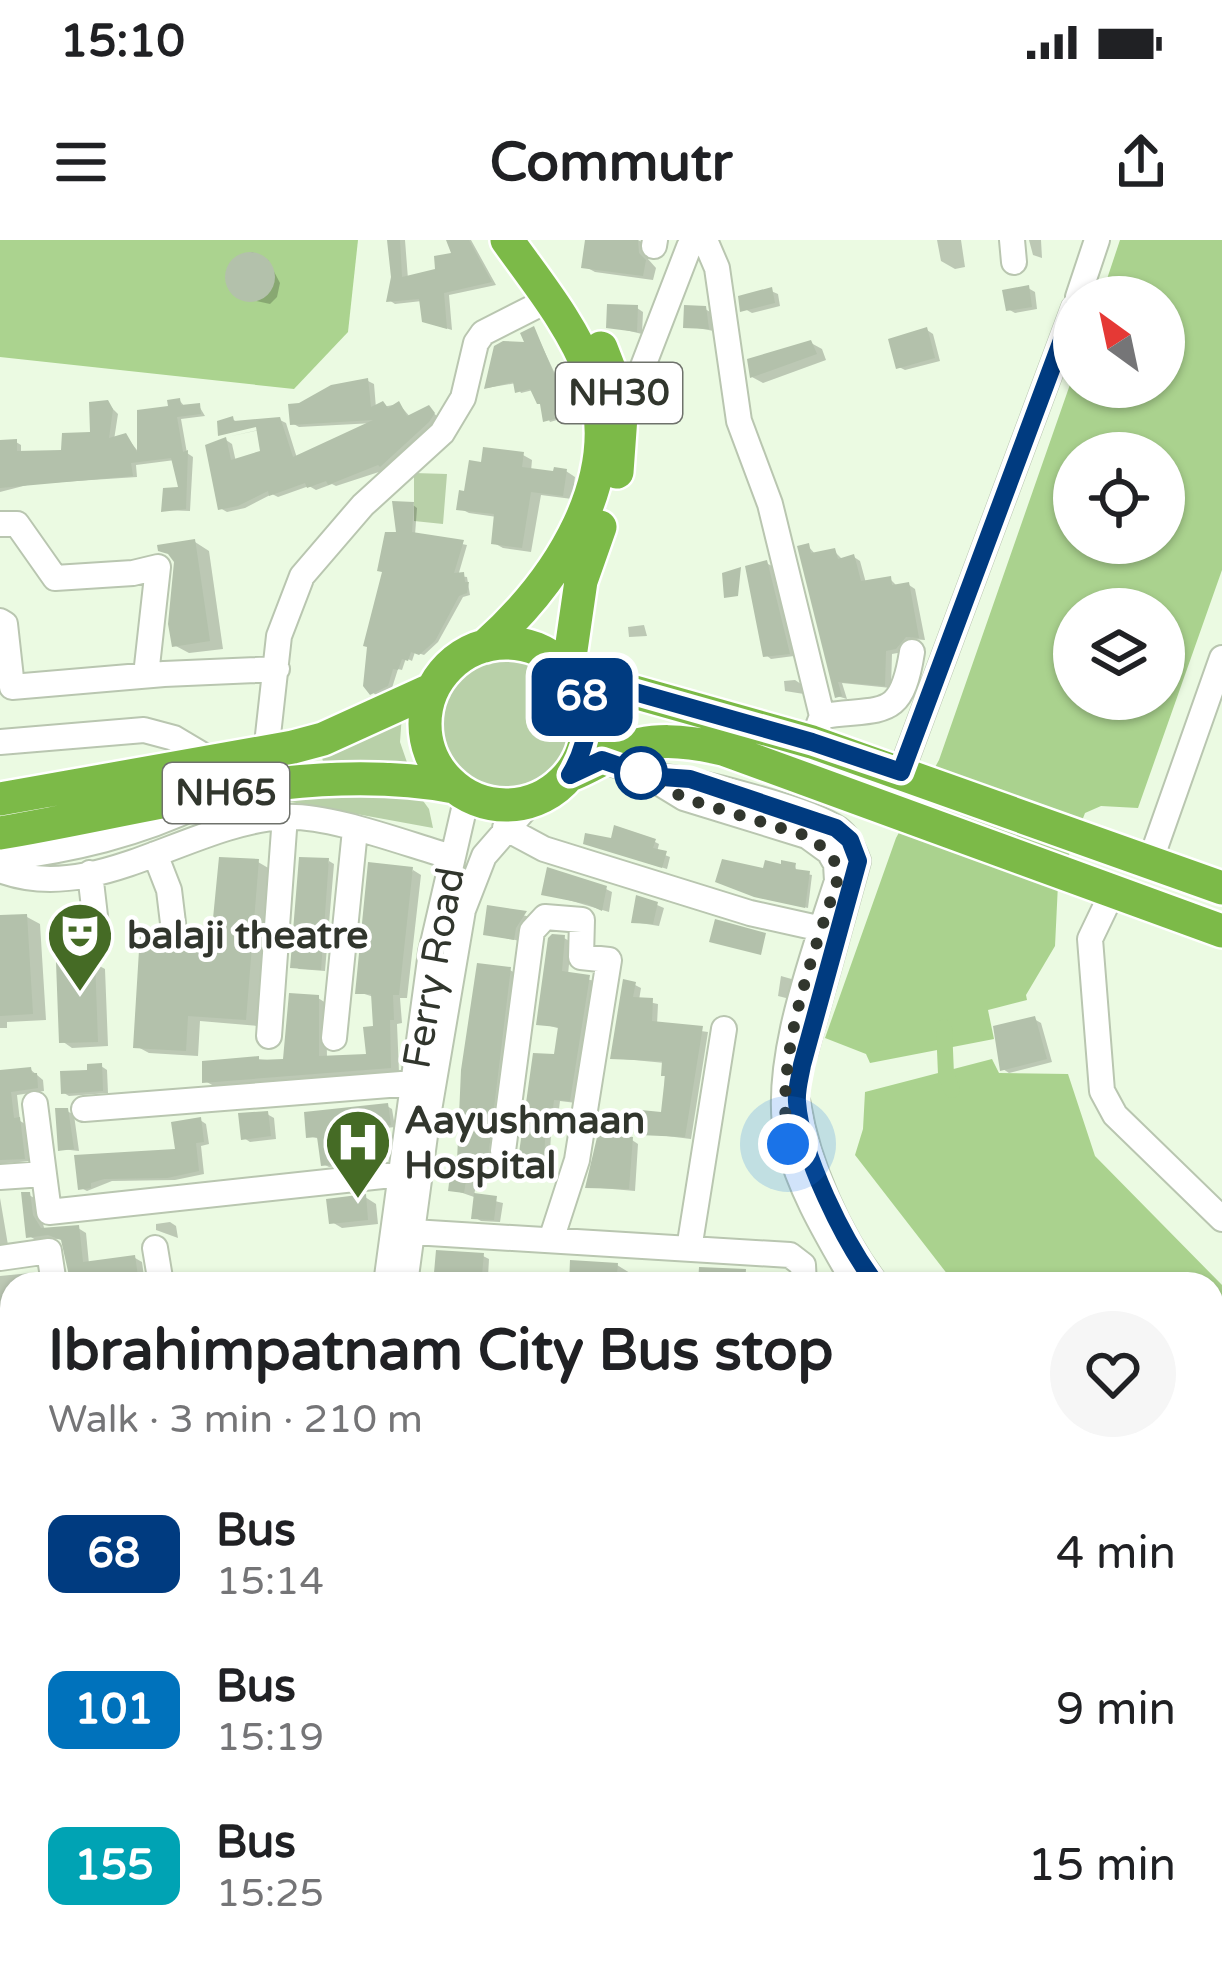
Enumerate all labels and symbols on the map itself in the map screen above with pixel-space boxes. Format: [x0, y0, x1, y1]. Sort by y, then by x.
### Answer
north arrow [1053, 276, 1185, 408]
road number: NH30 [556, 363, 682, 423]
line badge: 68 [528, 658, 636, 736]
unlabelled marker [616, 748, 666, 798]
road number: NH65 [163, 763, 289, 823]
street label: Ferry Road [393, 864, 475, 1072]
theatre icon: balaji theatre [45, 900, 115, 994]
place label: balaji theatre [127, 912, 368, 959]
place label: Aayushmaan Hospital [404, 1097, 645, 1189]
hospital icon: Aayushmaan Hospital [323, 1107, 393, 1201]
your location [758, 1114, 818, 1174]

